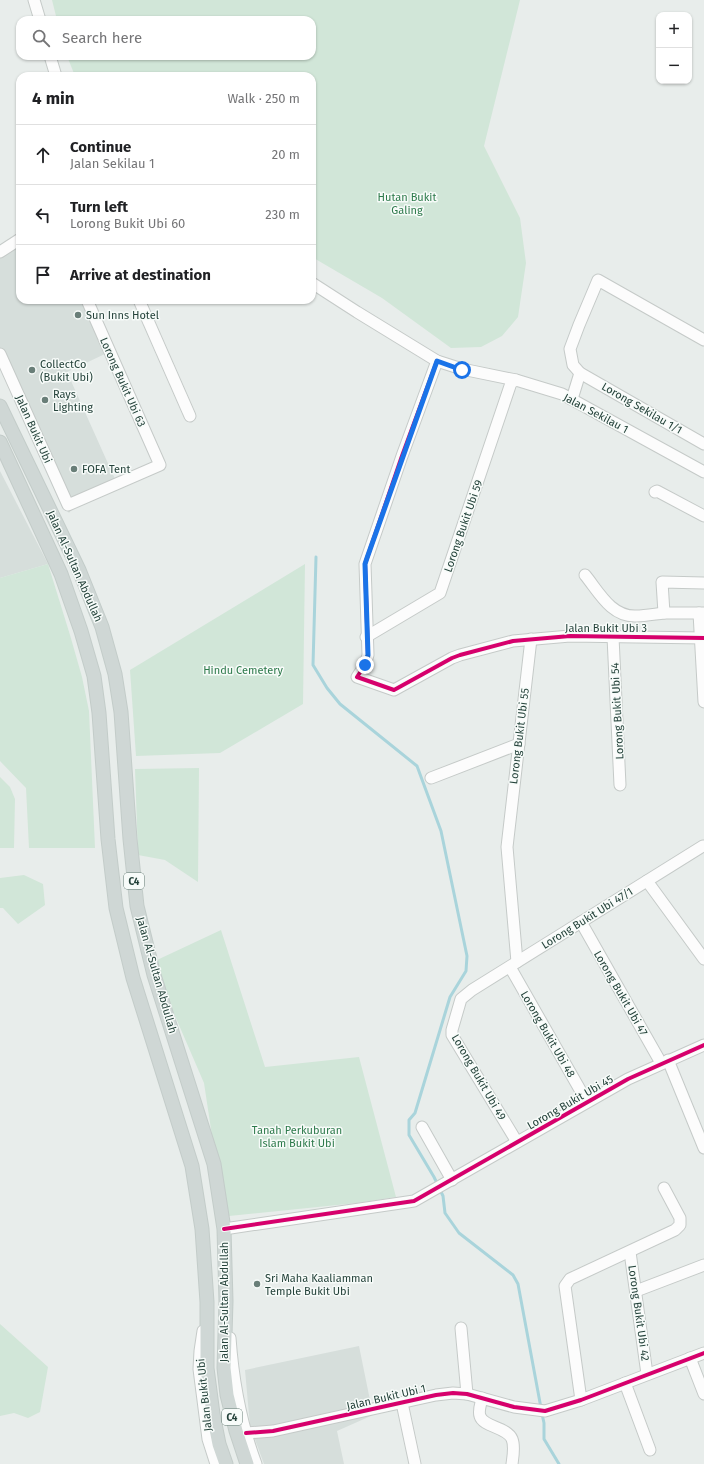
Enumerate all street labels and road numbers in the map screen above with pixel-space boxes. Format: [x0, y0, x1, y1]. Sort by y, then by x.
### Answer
street label: Lorong Bukit Ubi 63 [97, 335, 148, 429]
street label: Lorong Sekilau 1/1 [599, 380, 684, 437]
street label: Jalan Sekilau 1 [561, 391, 630, 436]
street label: Jalan Bukit Ubi [13, 393, 54, 465]
street label: Lorong Bukit Ubi 59 [442, 478, 485, 574]
street label: Jalan Al-Sultan Abdullah [44, 508, 105, 624]
street label: Jalan Bukit Ubi 3 [565, 622, 647, 635]
street label: Lorong Bukit Ubi 54 [608, 662, 627, 760]
street label: Lorong Bukit Ubi 55 [507, 687, 532, 785]
road number: C4 [124, 873, 144, 889]
street label: Lorong Bukit Ubi 47/1 [539, 885, 635, 952]
street label: Jalan Al-Sultan Abdullah [134, 915, 179, 1035]
street label: Lorong Bukit Ubi 47 [591, 948, 650, 1038]
street label: Lorong Bukit Ubi 48 [518, 989, 578, 1080]
street label: Lorong Bukit Ubi 49 [449, 1032, 509, 1123]
street label: Lorong Bukit Ubi 45 [525, 1072, 616, 1132]
street label: Jalan Al-Sultan Abdullah [218, 1242, 231, 1362]
street label: Lorong Bukit Ubi 42 [625, 1264, 652, 1362]
street label: Jalan Bukit Ubi [194, 1358, 215, 1432]
street label: Jalan Bukit Ubi 1 [345, 1382, 427, 1413]
road number: C4 [222, 1409, 242, 1425]

